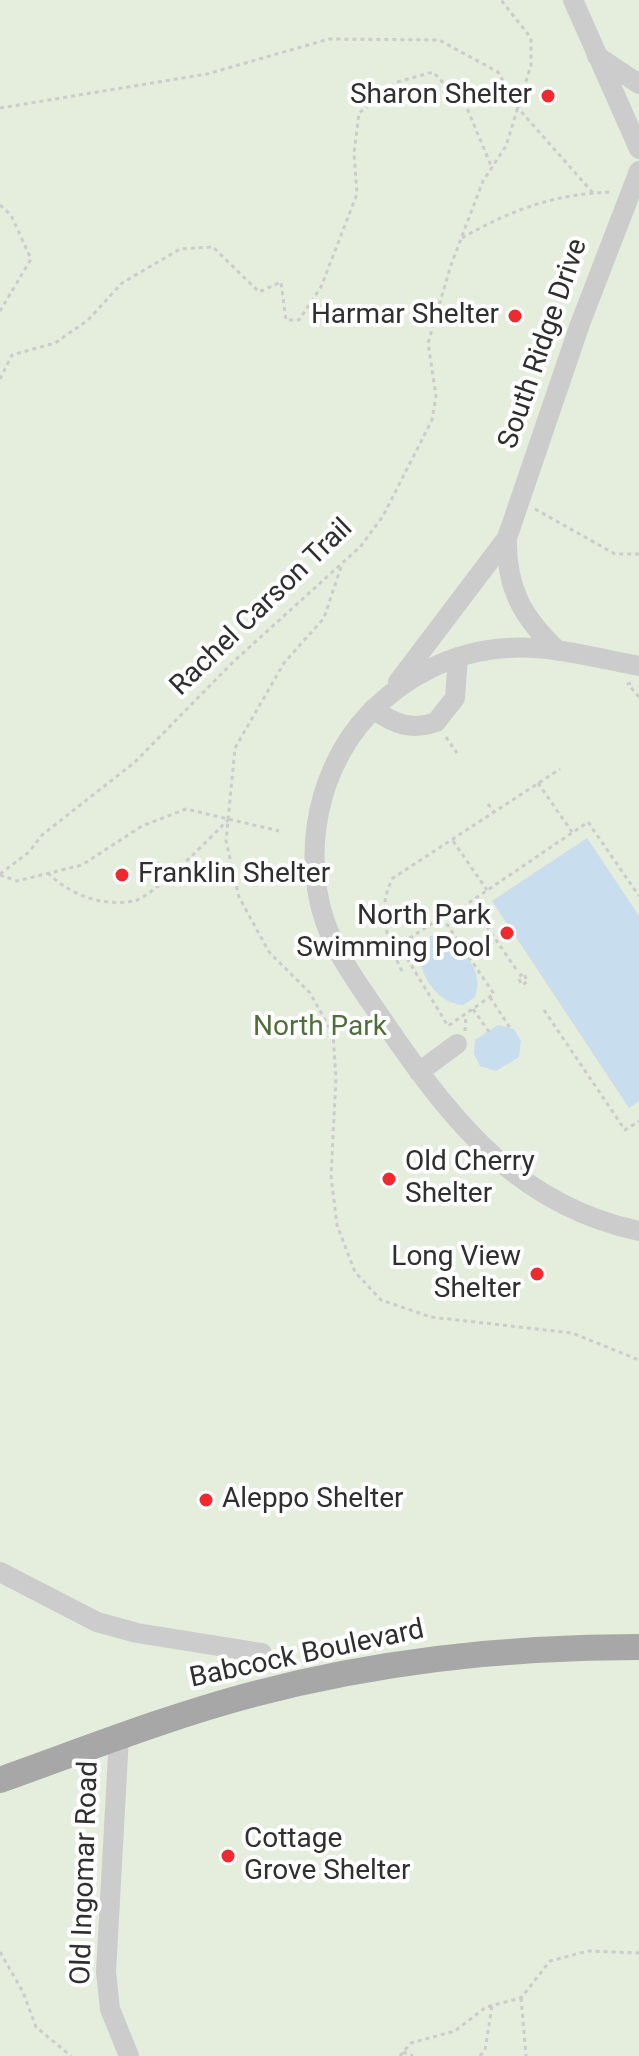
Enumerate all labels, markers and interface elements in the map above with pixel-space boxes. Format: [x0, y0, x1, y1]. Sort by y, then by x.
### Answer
place label: Sharon Shelter [350, 79, 532, 113]
marker: Sharon Shelter [539, 87, 557, 105]
street label: South Ridge Drive [492, 235, 596, 453]
place label: Harmar Shelter [311, 299, 499, 333]
marker: Harmar Shelter [506, 307, 524, 325]
street label: Rachel Carson Trail [164, 512, 360, 704]
place label: Franklin Shelter [138, 858, 330, 892]
marker: Franklin Shelter [113, 866, 131, 884]
place label: North Park Swimming Pool [296, 900, 491, 966]
marker: North Park Swimming Pool [498, 924, 516, 942]
park label: North Park [253, 1011, 387, 1045]
place label: Old Cherry Shelter [405, 1146, 535, 1212]
marker: Old Cherry Shelter [380, 1170, 398, 1188]
place label: Long View Shelter [391, 1241, 521, 1307]
marker: Long View Shelter [528, 1265, 546, 1283]
place label: Aleppo Shelter [222, 1483, 403, 1517]
marker: Aleppo Shelter [197, 1491, 215, 1509]
street label: Babcock Boulevard [187, 1614, 427, 1696]
street label: Old Ingomar Road [65, 1760, 107, 1986]
place label: Cottage Grove Shelter [244, 1823, 410, 1889]
marker: Cottage Grove Shelter [219, 1847, 237, 1865]

